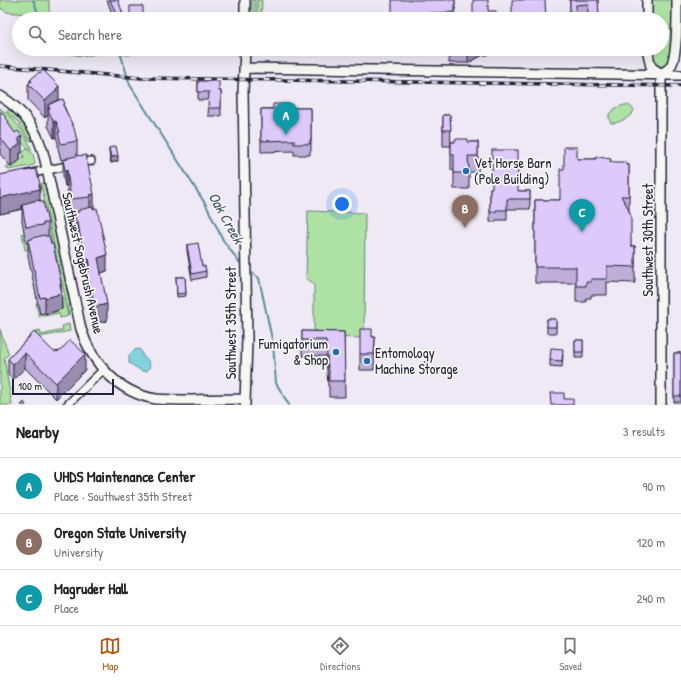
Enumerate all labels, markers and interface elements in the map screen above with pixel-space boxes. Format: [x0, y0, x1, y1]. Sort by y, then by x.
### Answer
search box [12, 12, 669, 56]
icon: search [26, 23, 48, 45]
text: Search here [58, 24, 122, 45]
pin: A [273, 102, 299, 135]
place label: Vet Horse Barn (Pole Building) [474, 153, 552, 189]
marker: Vet Horse Barn (Pole Building) [461, 166, 471, 176]
street label: Southwest 30th Street [638, 183, 657, 296]
water label: Oak Creek [204, 188, 250, 249]
street label: Southwest Sagebrush Avenue [57, 190, 109, 336]
your location [332, 194, 352, 214]
pin: B [452, 195, 478, 228]
pin: C [569, 199, 595, 232]
street label: Southwest 35th Street [221, 267, 240, 379]
place label: Fumigatorium & Shop [258, 334, 328, 370]
place label: Entomology Machine Storage [375, 343, 458, 379]
marker: Fumigatorium & Shop [331, 347, 341, 357]
marker: Entomology Machine Storage [362, 356, 372, 366]
scale bar [12, 377, 114, 396]
text: 100 m [18, 379, 42, 393]
text: Nearby [16, 420, 59, 443]
text: 3 results [623, 422, 665, 440]
text: UHDS Maintenance Center [54, 466, 195, 487]
text: A [26, 477, 32, 495]
text: 90 m [643, 477, 665, 495]
text: Place · Southwest 35th Street [54, 487, 192, 505]
text: Oregon State University [54, 522, 186, 543]
text: B [26, 533, 32, 551]
text: 120 m [637, 533, 665, 551]
text: University [54, 543, 103, 561]
text: Magruder Hall [54, 578, 128, 599]
text: C [25, 589, 33, 607]
text: 240 m [636, 589, 665, 607]
text: Place [54, 599, 79, 617]
tab: Map [99, 635, 121, 673]
tab: Directions [320, 635, 361, 673]
tab: Saved [559, 635, 582, 673]

